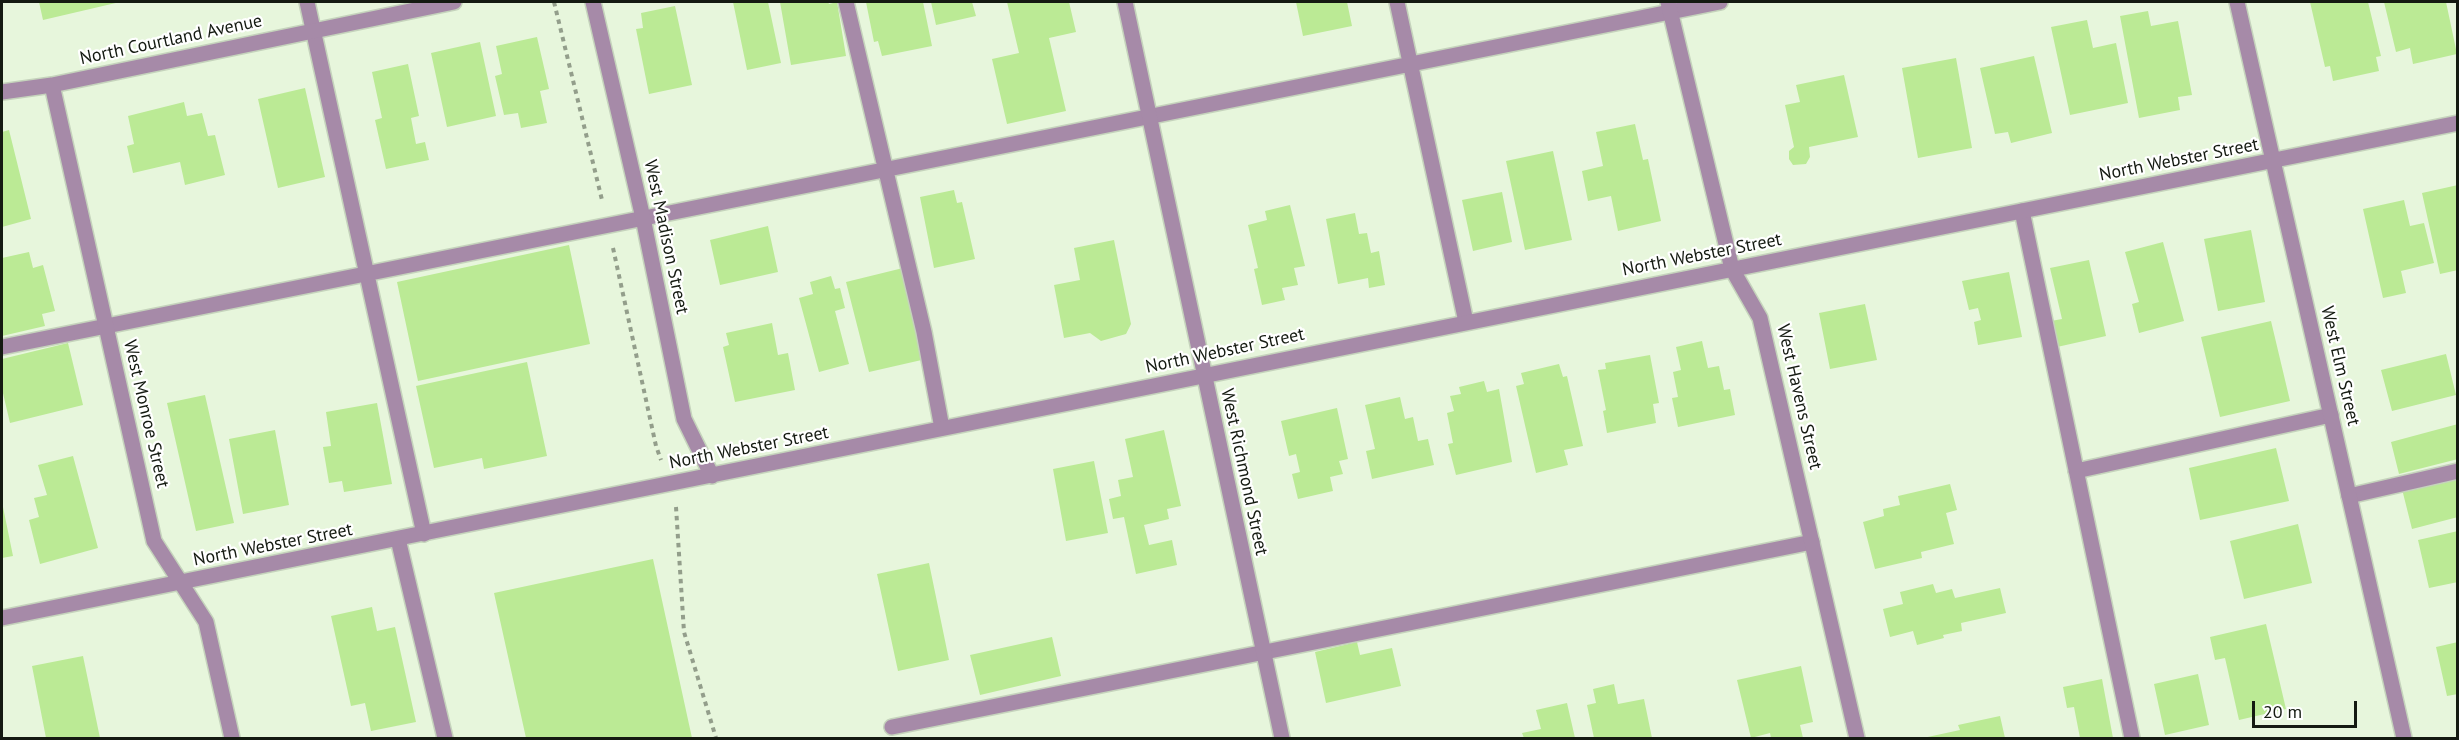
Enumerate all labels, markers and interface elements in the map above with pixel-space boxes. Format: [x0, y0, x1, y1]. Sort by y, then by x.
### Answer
street label: North Courtland Avenue [78, 10, 264, 70]
street label: North Webster Street [2098, 134, 2260, 186]
street label: West Madison Street [639, 158, 693, 316]
street label: North Webster Street [1621, 229, 1783, 281]
street label: West Elm Street [2316, 304, 2364, 428]
street label: West Havens Street [1772, 322, 1826, 472]
street label: North Webster Street [1144, 324, 1306, 378]
street label: West Monroe Street [118, 338, 174, 490]
street label: West Richmond Street [1216, 387, 1272, 557]
street label: North Webster Street [668, 422, 830, 474]
street label: North Webster Street [192, 519, 354, 571]
scale bar [2255, 689, 2360, 727]
text: 20 m [2263, 700, 2302, 723]

